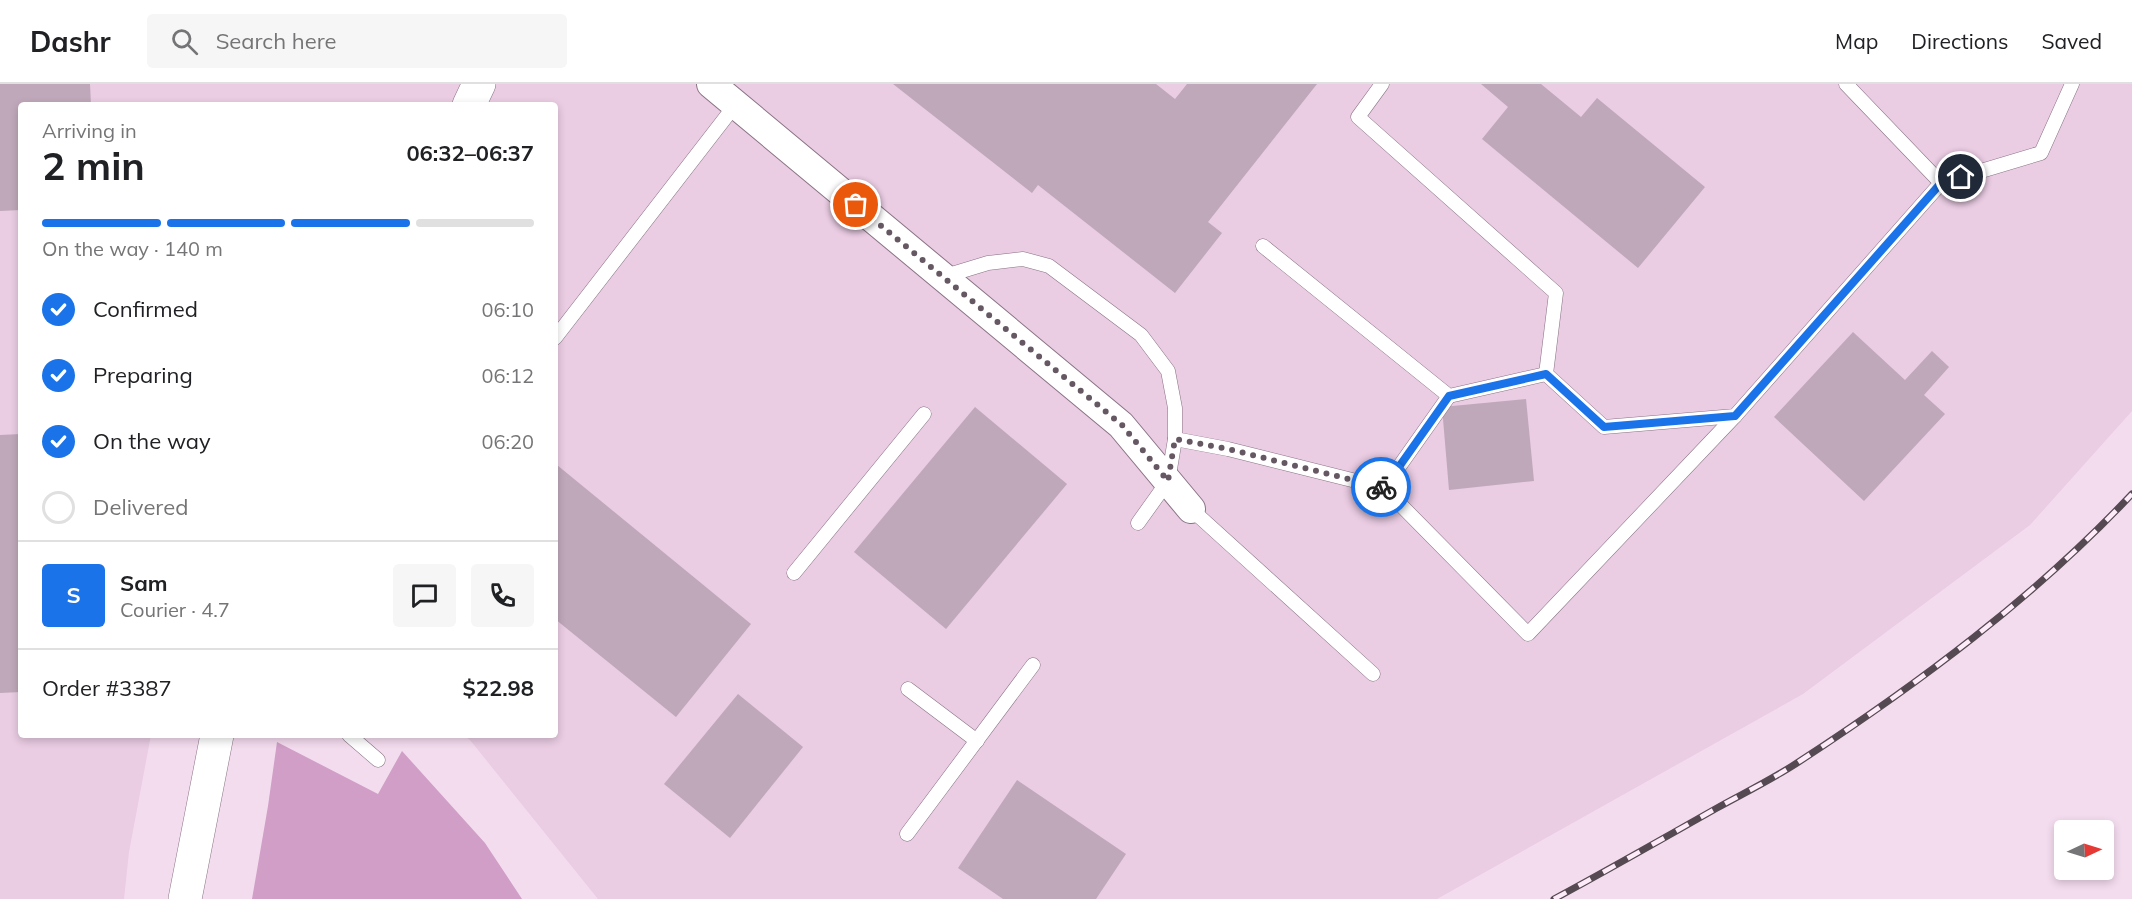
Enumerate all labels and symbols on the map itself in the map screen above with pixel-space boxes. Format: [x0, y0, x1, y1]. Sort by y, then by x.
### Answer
pin [1935, 151, 1986, 202]
pin [830, 179, 881, 230]
courier [1351, 457, 1411, 517]
north arrow [2054, 820, 2114, 880]

